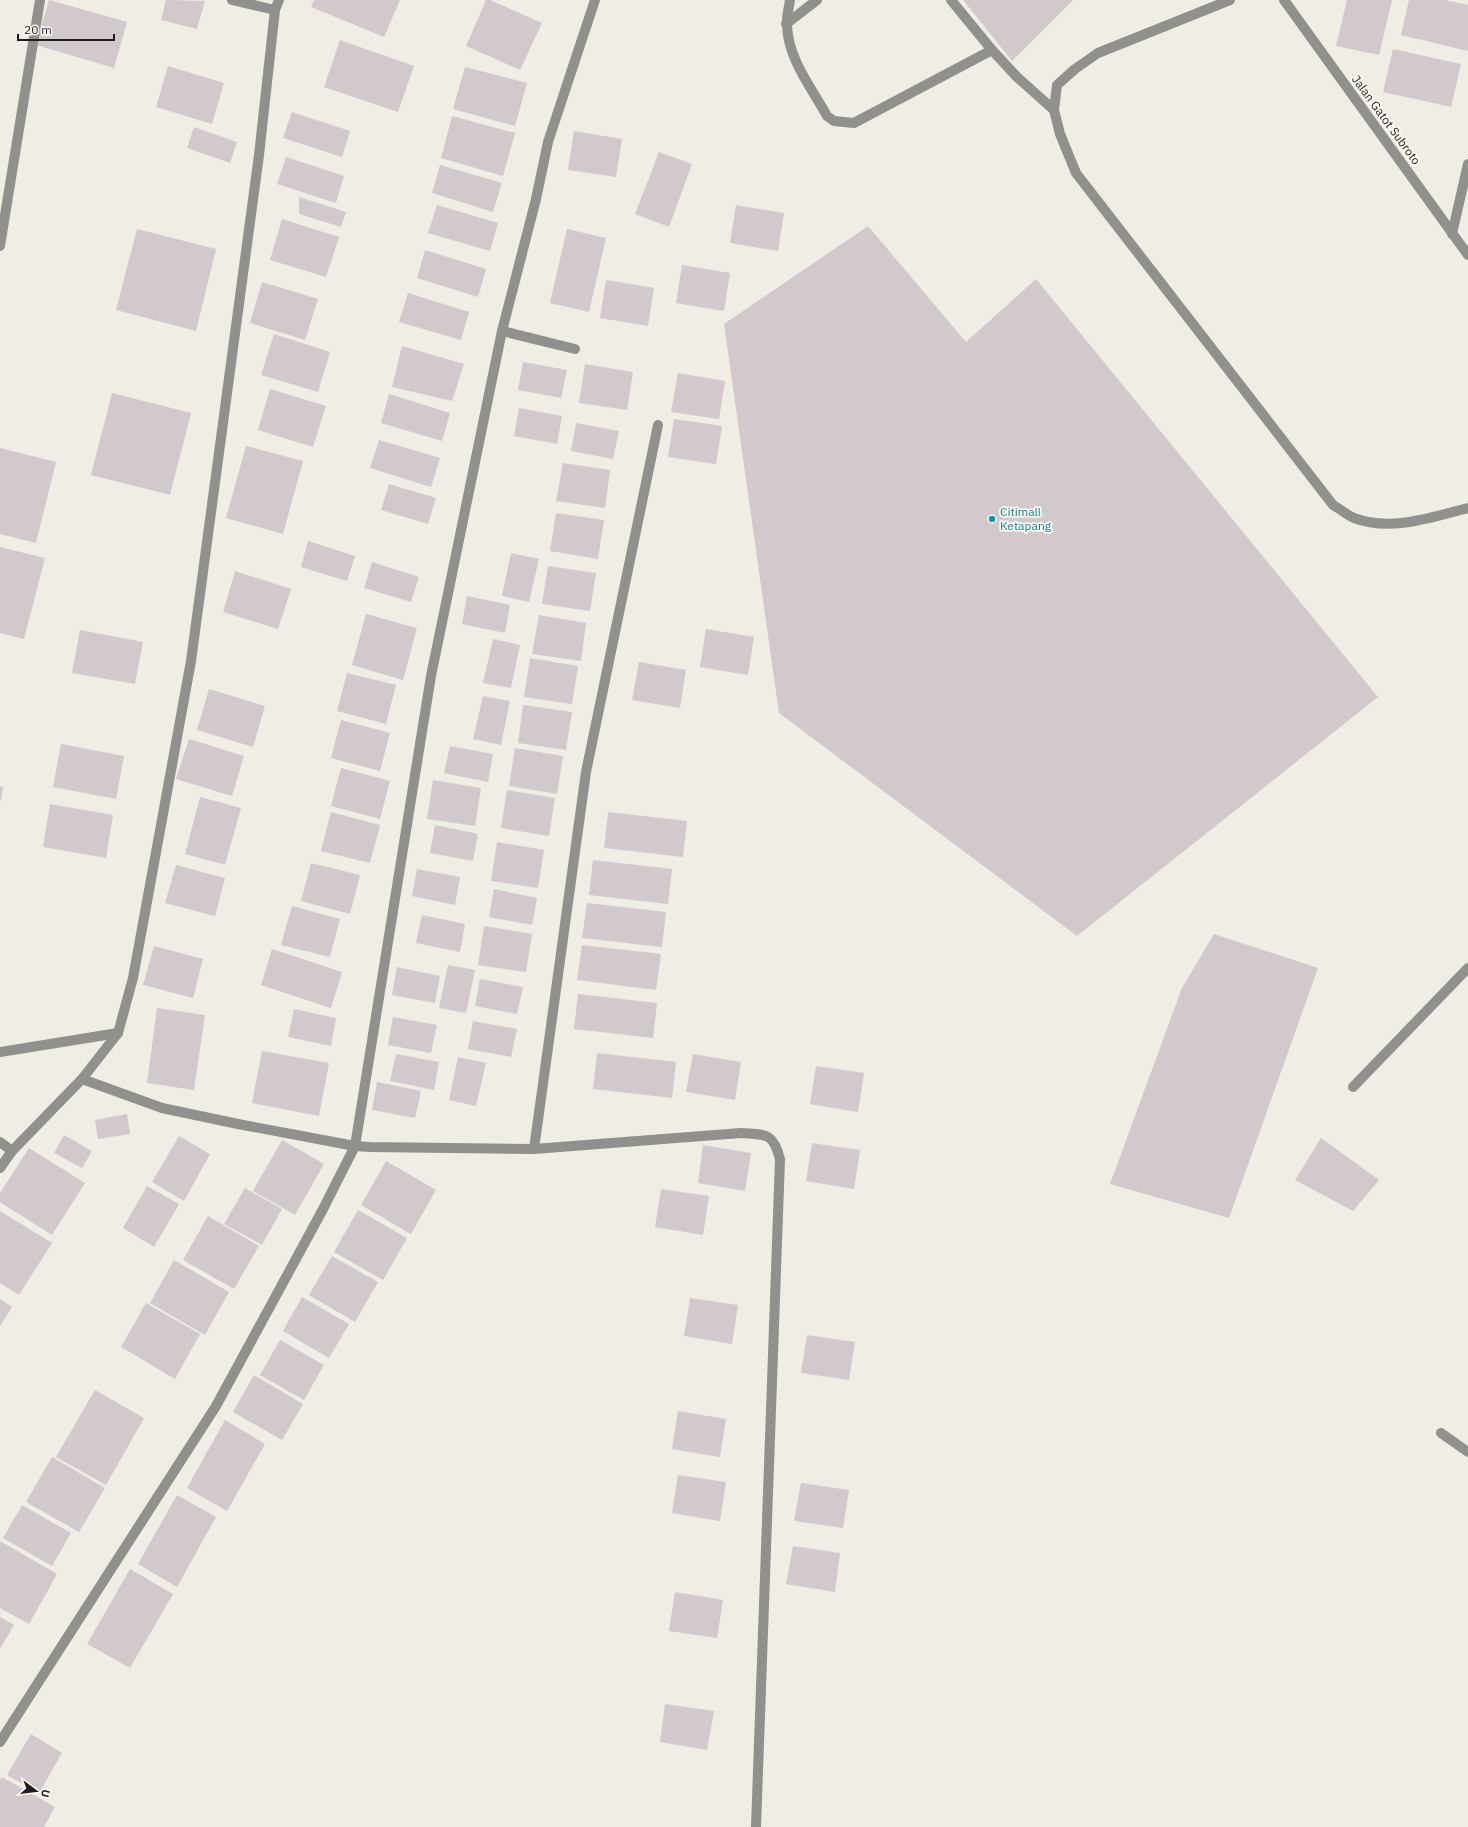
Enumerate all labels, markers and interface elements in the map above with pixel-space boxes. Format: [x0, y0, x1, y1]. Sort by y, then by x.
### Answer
scale bar [18, 16, 114, 42]
text: 20 m [24, 22, 52, 37]
street label: Jalan Gatot Subroto [1349, 72, 1424, 168]
place label: Citimall Ketapang [1000, 504, 1052, 533]
marker: Citimall Ketapang [987, 514, 997, 524]
north arrow [16, 1771, 56, 1811]
text: U [38, 1788, 53, 1799]

